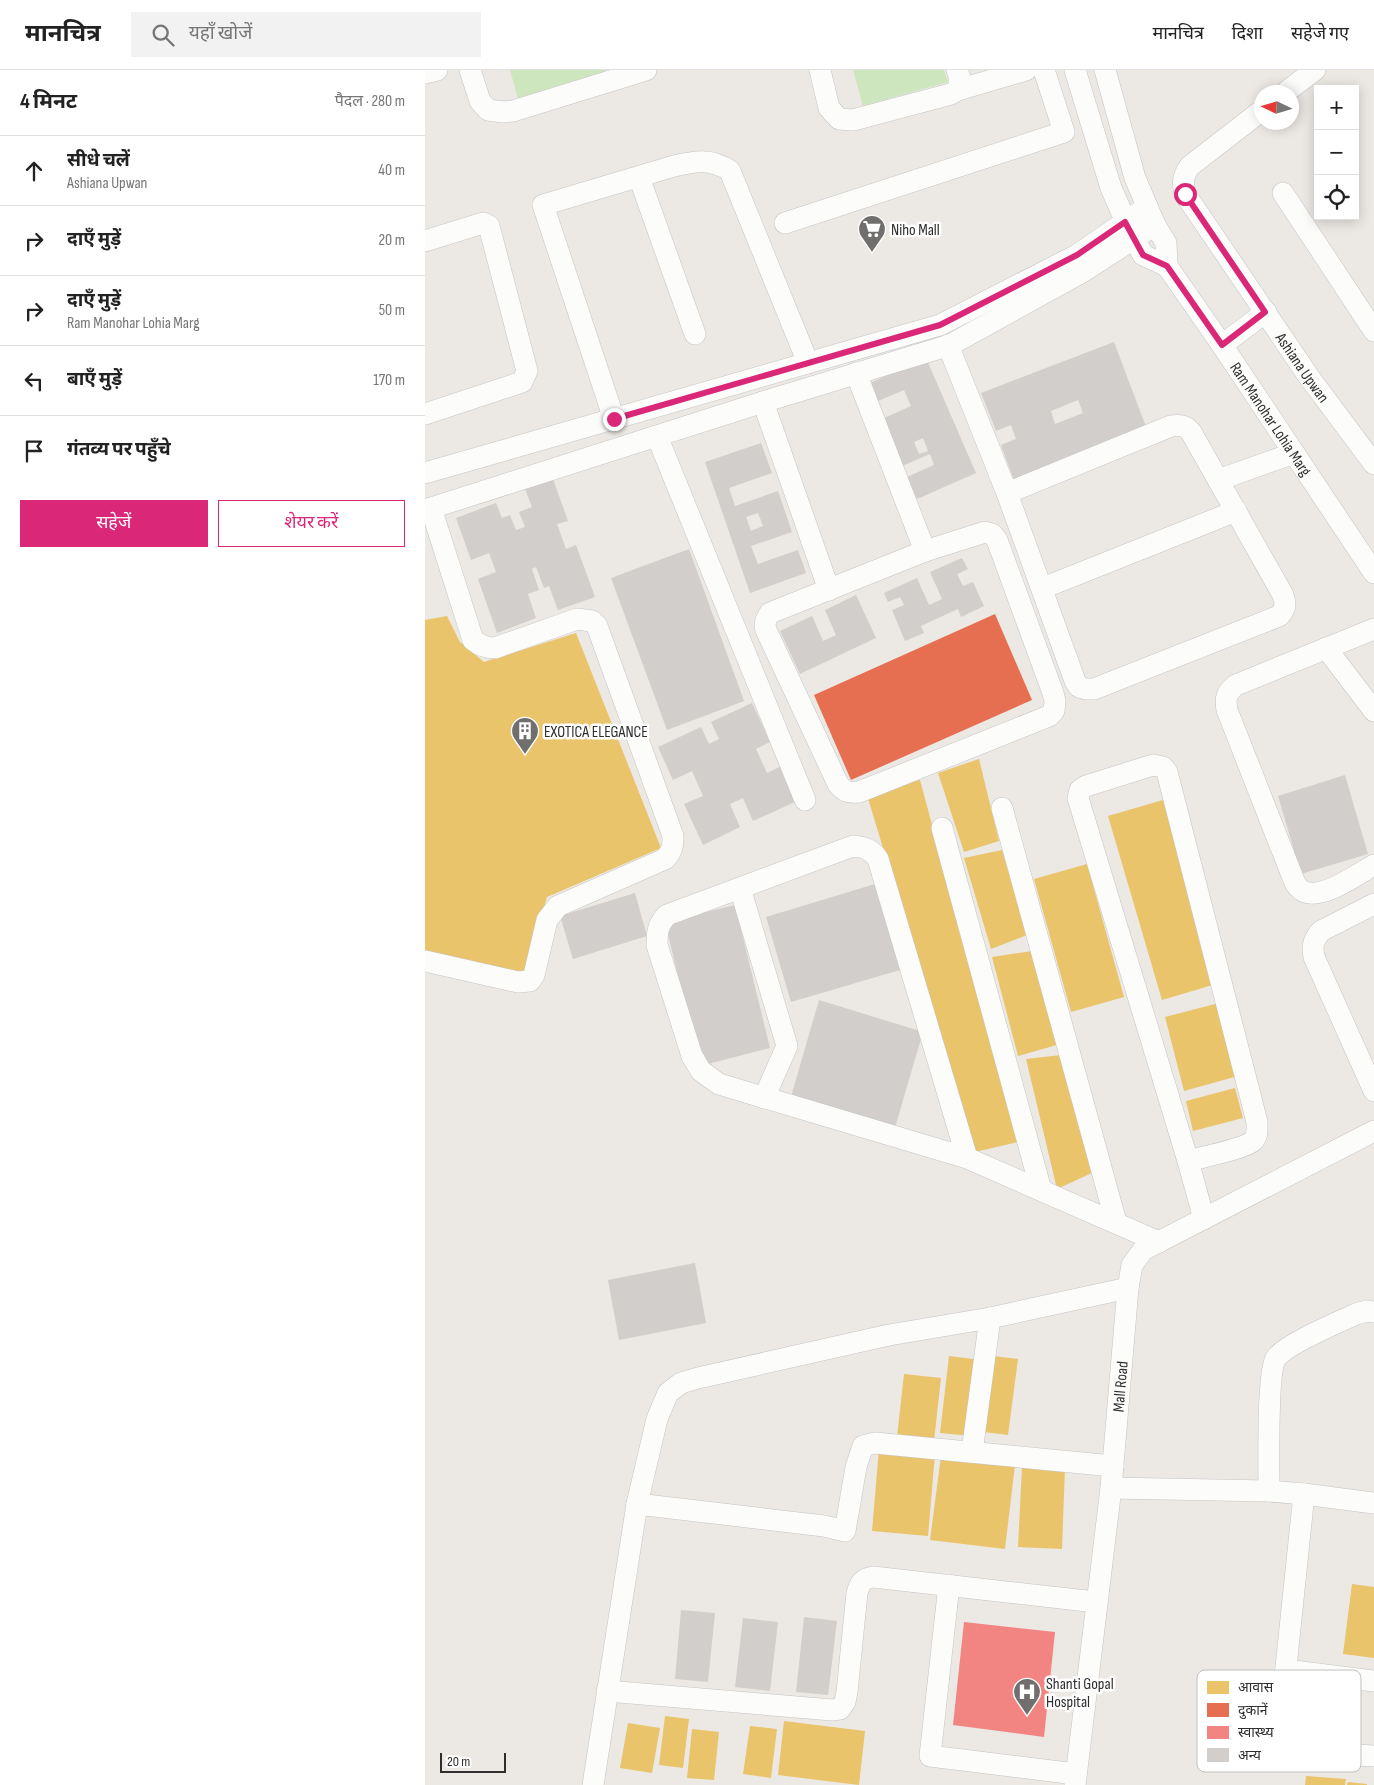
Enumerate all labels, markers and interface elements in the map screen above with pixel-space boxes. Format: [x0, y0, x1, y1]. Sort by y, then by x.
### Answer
search box [131, 12, 481, 57]
text: मानचित्र [25, 19, 101, 48]
icon: search [149, 21, 177, 49]
text: यहाँ खोजें [189, 22, 252, 45]
text: मानचित्र [1152, 23, 1204, 44]
text: दिशा [1232, 23, 1263, 44]
text: सहेजे गए [1291, 23, 1349, 44]
north arrow [1254, 85, 1299, 130]
map controls [1314, 85, 1359, 220]
button: + [1314, 85, 1359, 130]
text: 4 मिनट [20, 89, 77, 114]
text: पैदल · 280 m [335, 92, 405, 111]
button: − [1314, 130, 1359, 175]
text: सीधे चलें [67, 149, 130, 172]
icon: ahead [20, 157, 48, 185]
text: 40 m [378, 161, 405, 180]
text: Ashiana Upwan [67, 174, 147, 193]
button: locate [1314, 175, 1359, 220]
route start [1174, 183, 1197, 206]
supermarket icon: Niho Mall [857, 214, 887, 253]
place label: Niho Mall [891, 221, 940, 240]
icon: right [20, 227, 48, 255]
text: दाएँ मुड़ें [67, 228, 121, 251]
text: 20 m [378, 231, 405, 250]
text: दाएँ मुड़ें [67, 289, 121, 312]
icon: right [20, 297, 48, 325]
text: 50 m [379, 301, 405, 320]
text: Ram Manohar Lohia Marg [67, 314, 200, 333]
street label: Ashiana Upwan [1270, 329, 1333, 407]
street label: Ram Manohar Lohia Marg [1225, 359, 1315, 480]
icon: left [20, 367, 48, 395]
text: बाएँ मुड़ें [67, 368, 122, 391]
text: 170 m [373, 371, 405, 390]
route end [603, 408, 626, 431]
icon: arrive [20, 437, 48, 465]
text: गंतव्य पर पहुँचे [67, 438, 171, 461]
button: सहेजें [20, 500, 208, 547]
button: शेयर करें [218, 500, 405, 547]
building icon: EXOTICA ELEGANCE [510, 716, 540, 755]
place label: EXOTICA ELEGANCE [544, 723, 648, 742]
street label: Mall Road [1109, 1361, 1133, 1413]
legend [1197, 1670, 1361, 1772]
place label: Shanti Gopal Hospital [1046, 1675, 1114, 1712]
hospital icon: Shanti Gopal Hospital [1012, 1677, 1042, 1716]
text: आवास [1238, 1679, 1274, 1696]
text: दुकानें [1238, 1702, 1268, 1720]
text: स्वास्थ्य [1238, 1724, 1274, 1741]
text: अन्य [1238, 1747, 1262, 1764]
scale bar [440, 1750, 506, 1773]
text: 20 m [447, 1753, 470, 1770]

